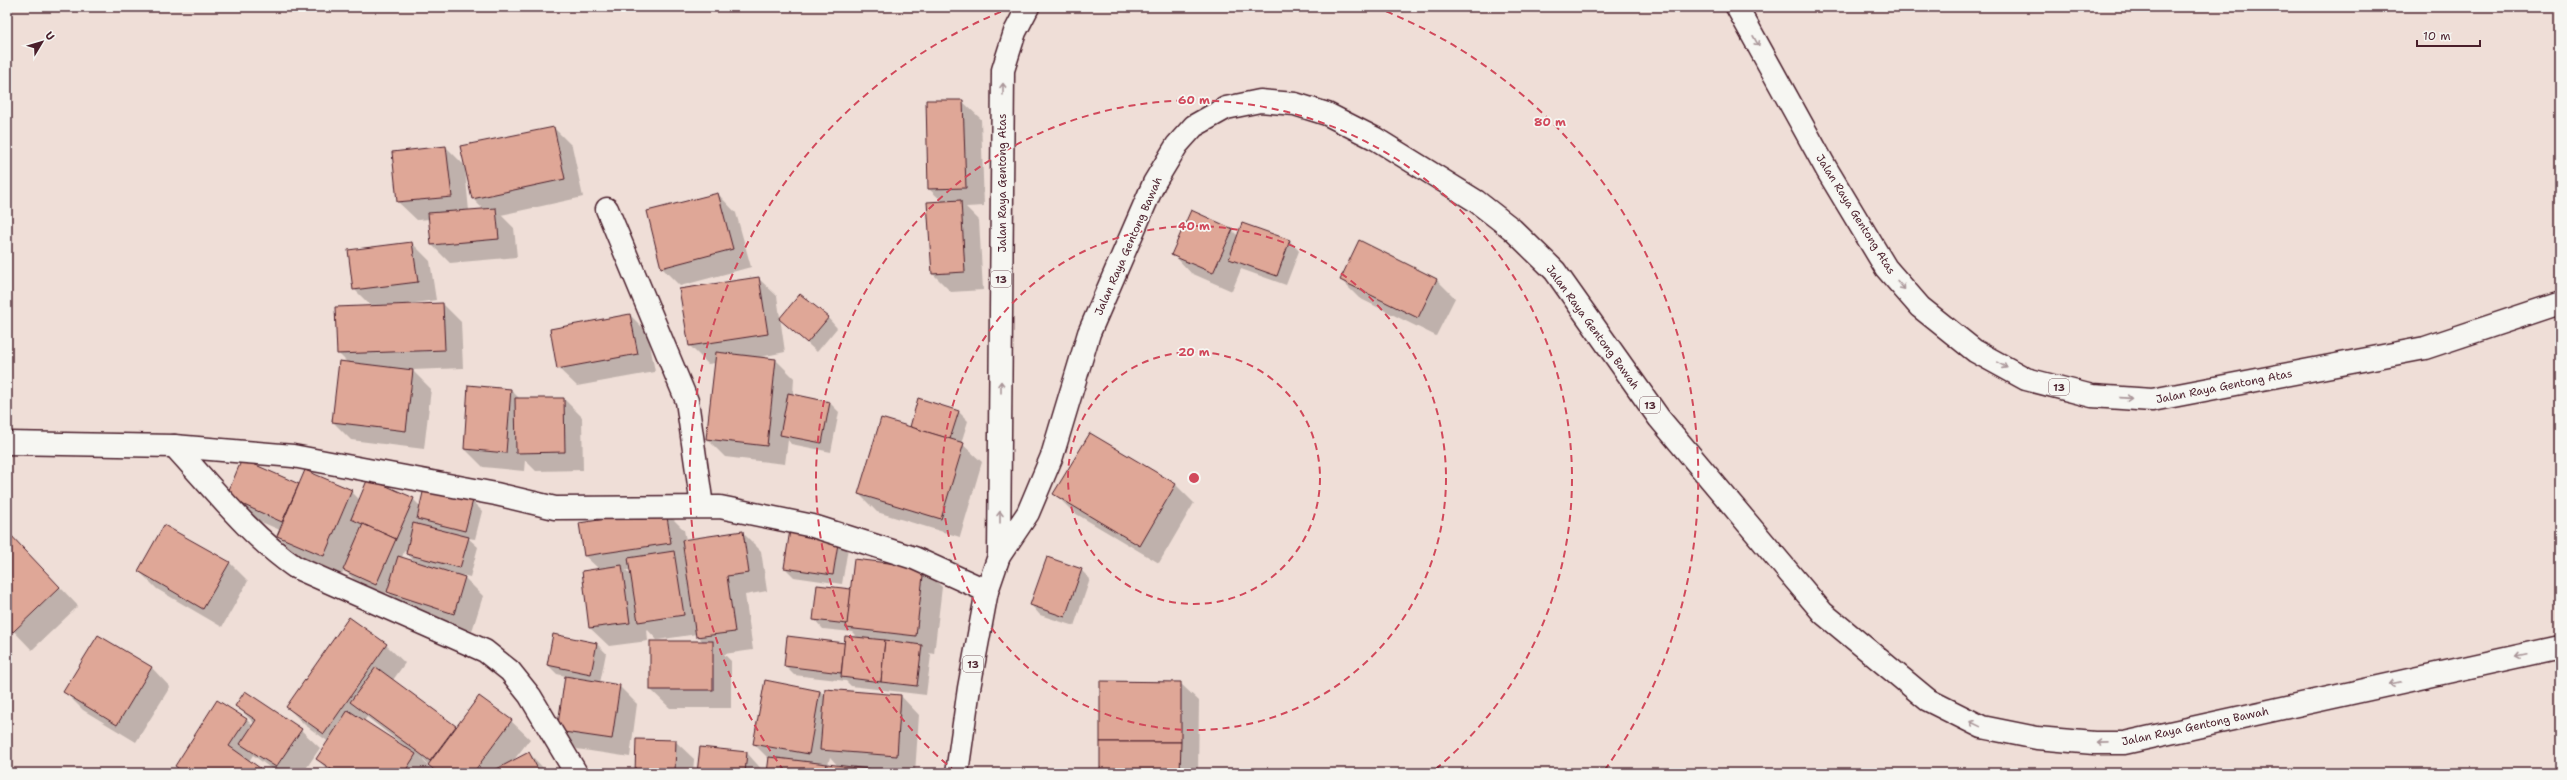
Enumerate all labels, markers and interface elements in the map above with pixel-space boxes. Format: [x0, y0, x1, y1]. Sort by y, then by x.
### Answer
north arrow [22, 22, 62, 62]
scale bar [2417, 22, 2480, 48]
text: 10 m [2423, 28, 2451, 44]
text: U [41, 29, 58, 44]
one-way arrow [1753, 35, 1760, 47]
one-way arrow [999, 83, 1007, 96]
text: 60 m [1178, 92, 1210, 108]
street label: Jalan Raya Gentong Atas [995, 114, 1010, 252]
text: 80 m [1534, 114, 1566, 130]
street label: Jalan Raya Gentong Atas [1812, 151, 1899, 277]
street label: Jalan Raya Gentong Bawah [1091, 174, 1166, 318]
text: 40 m [1178, 218, 1210, 234]
street label: Jalan Raya Gentong Bawah [1542, 262, 1643, 393]
road number: 13 [991, 271, 1011, 287]
one-way arrow [1897, 280, 1906, 290]
text: 20 m [1178, 344, 1210, 360]
one-way arrow [1996, 362, 2008, 370]
street label: Jalan Raya Gentong Atas [2155, 366, 2294, 407]
road number: 13 [2049, 379, 2069, 395]
one-way arrow [997, 381, 1005, 394]
one-way arrow [2119, 395, 2132, 402]
road number: 13 [1640, 397, 1660, 413]
centre of rings [1187, 471, 1201, 485]
one-way arrow [996, 511, 1003, 524]
one-way arrow [2516, 652, 2529, 660]
road number: 13 [963, 656, 983, 672]
one-way arrow [2389, 680, 2402, 688]
street label: Jalan Raya Gentong Bawah [2120, 704, 2270, 749]
one-way arrow [1970, 720, 1982, 727]
one-way arrow [2097, 739, 2110, 747]

